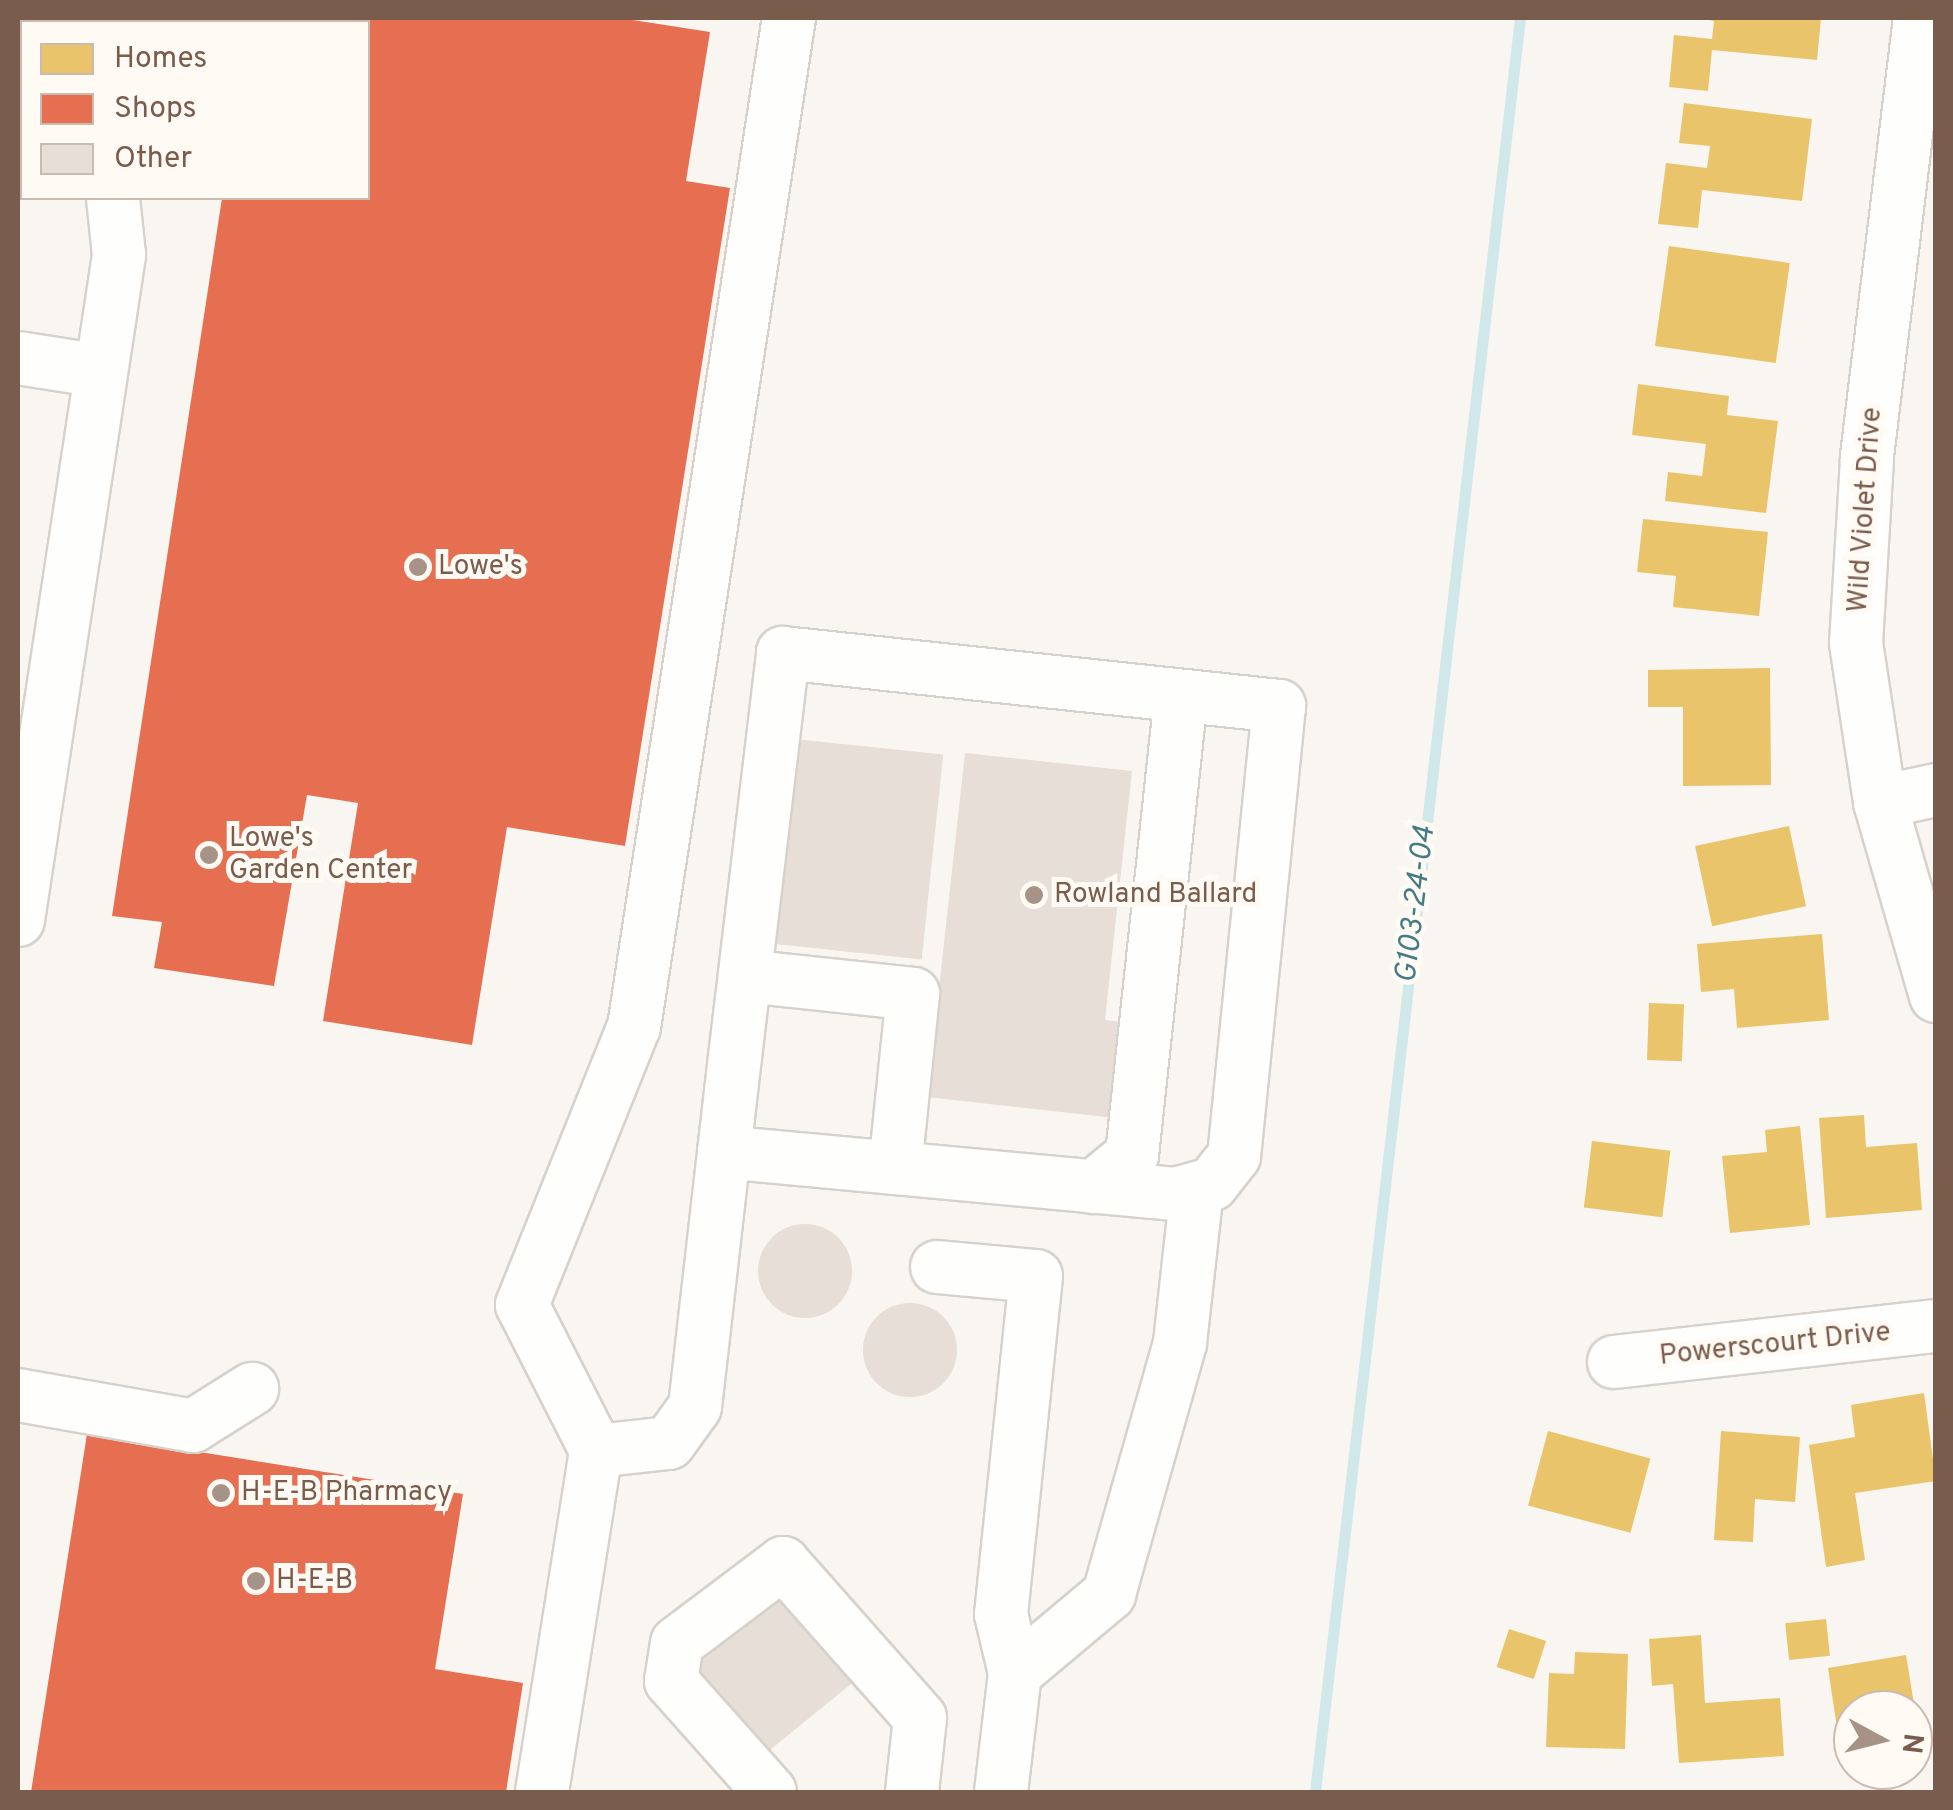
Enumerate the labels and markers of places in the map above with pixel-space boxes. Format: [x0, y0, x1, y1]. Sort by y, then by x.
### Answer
place label: Lowe's [438, 550, 523, 584]
marker: Lowe's [407, 556, 429, 578]
place label: Lowe's Garden Center [229, 822, 412, 888]
marker: Lowe's Garden Center [198, 844, 220, 866]
place label: Rowland Ballard [1054, 878, 1257, 912]
marker: Rowland Ballard [1023, 884, 1045, 906]
place label: H-E-B Pharmacy [241, 1476, 452, 1510]
marker: H-E-B Pharmacy [210, 1482, 232, 1504]
place label: H-E-B [276, 1564, 353, 1598]
marker: H-E-B [245, 1570, 267, 1592]

